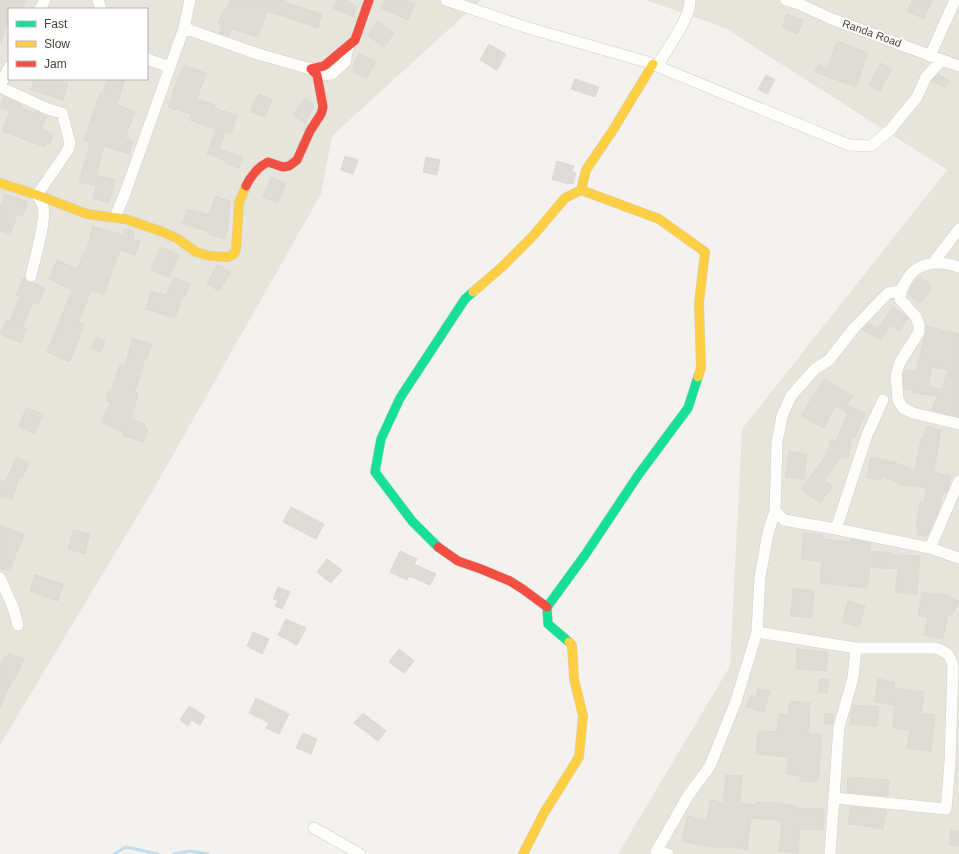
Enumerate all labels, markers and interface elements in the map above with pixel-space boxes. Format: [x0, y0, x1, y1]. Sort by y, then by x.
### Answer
legend [8, 8, 148, 80]
text: Fast [44, 17, 68, 31]
street label: Randa Road [841, 17, 903, 49]
text: Slow [44, 37, 70, 51]
text: Jam [44, 57, 67, 71]

